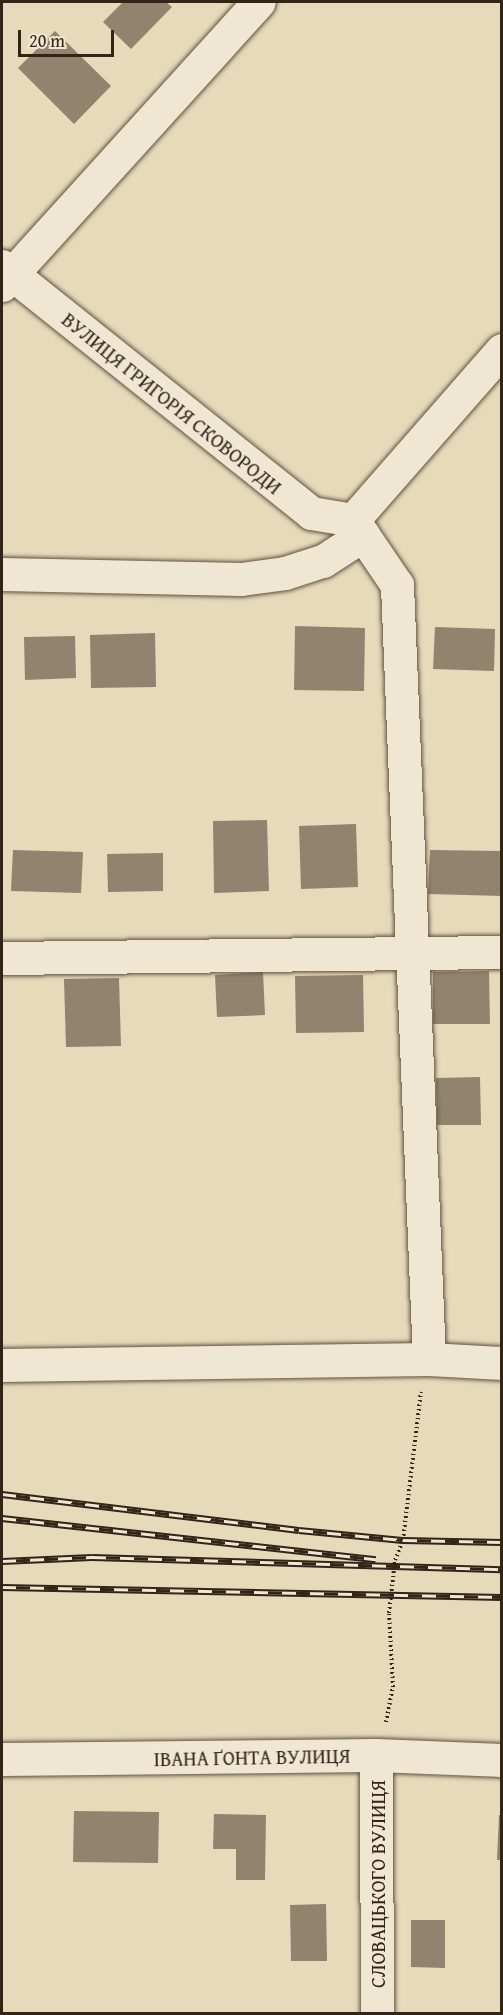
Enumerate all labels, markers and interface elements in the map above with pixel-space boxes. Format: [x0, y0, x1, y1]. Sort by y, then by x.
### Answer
scale bar [21, 18, 117, 56]
text: 20 m [29, 27, 65, 54]
street label: ВУЛИЦЯ ГРИГОРІЯ СКОВОРОДИ [57, 307, 287, 499]
street label: ІВАНА ҐОНТА ВУЛИЦЯ [153, 1743, 351, 1771]
street label: СЛОВАЦЬКОГО ВУЛИЦЯ [365, 1780, 389, 1988]

